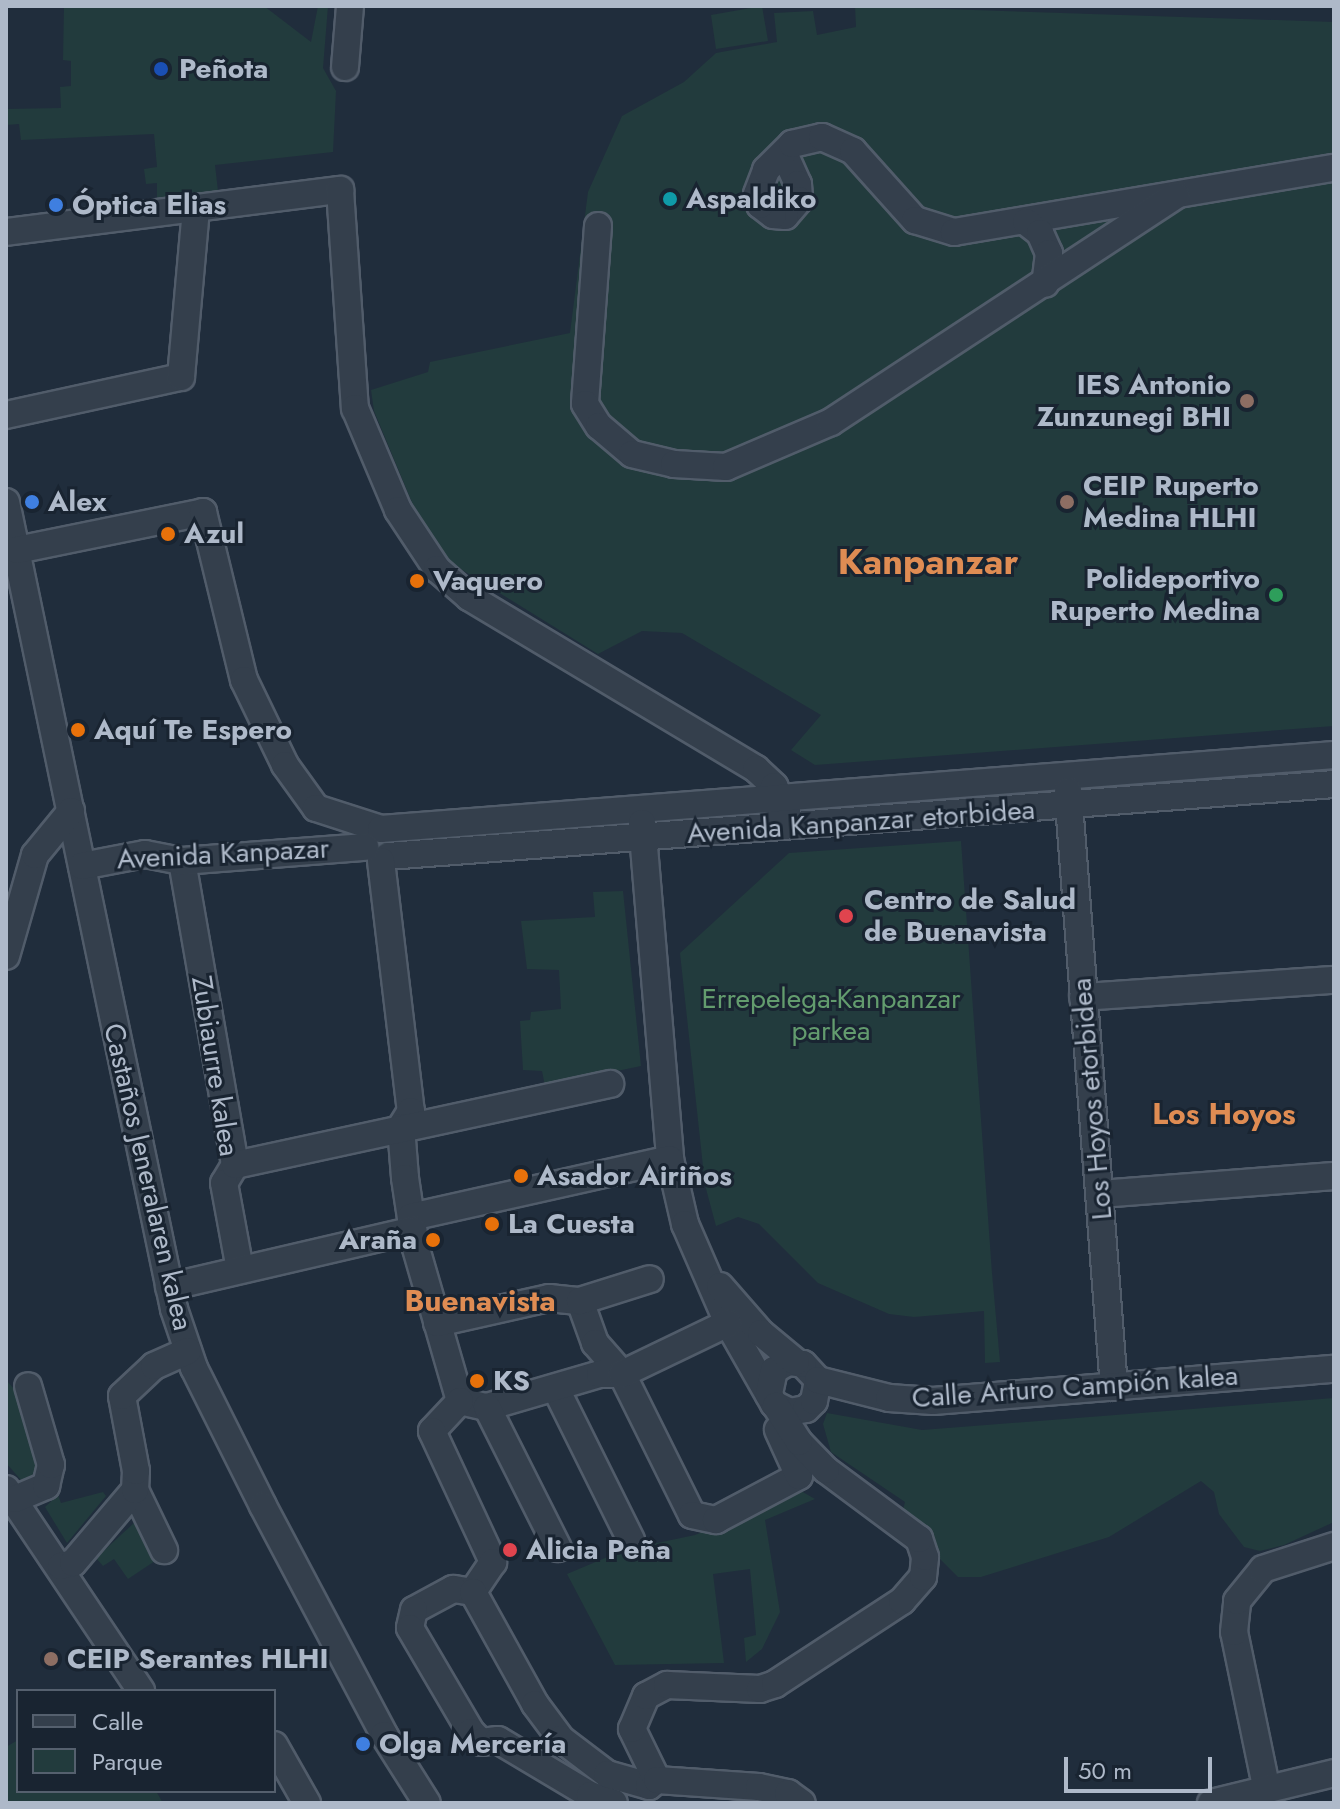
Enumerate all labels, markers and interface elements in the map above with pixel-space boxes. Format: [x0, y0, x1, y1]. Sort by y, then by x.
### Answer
place label: Peñota [179, 52, 268, 86]
marker: Peñota [150, 58, 172, 80]
place label: Aspaldiko [686, 182, 817, 216]
place label: Óptica Elias [72, 188, 226, 222]
marker: Aspaldiko [661, 190, 679, 208]
marker: Óptica Elias [47, 196, 65, 214]
place label: IES Antonio Zunzunegi BHI [1037, 368, 1231, 434]
marker: IES Antonio Zunzunegi BHI [1238, 392, 1256, 410]
place label: CEIP Ruperto Medina HLHI [1083, 469, 1259, 535]
place label: Alex [48, 485, 107, 519]
marker: Alex [23, 493, 41, 511]
marker: CEIP Ruperto Medina HLHI [1058, 493, 1076, 511]
place label: Azul [184, 517, 244, 551]
marker: Azul [159, 525, 177, 543]
district label: Kanpanzar [838, 540, 1018, 584]
place label: Polideportivo Ruperto Medina [1050, 562, 1260, 628]
place label: Vaquero [433, 564, 543, 598]
marker: Vaquero [408, 572, 426, 590]
marker: Polideportivo Ruperto Medina [1267, 586, 1285, 604]
place label: Aquí Te Espero [94, 713, 292, 747]
marker: Aquí Te Espero [69, 721, 87, 739]
street label: Avenida Kanpanzar etorbidea [686, 793, 1036, 851]
street label: Avenida Kanpazar [116, 832, 330, 876]
place label: Centro de Salud de Buenavista [864, 883, 1076, 949]
marker: Centro de Salud de Buenavista [835, 905, 857, 927]
street label: Zubiaurre kalea [184, 973, 246, 1159]
street label: Los Hoyos etorbidea [1065, 977, 1119, 1221]
park label: Errepelega-Kanpanzar parkea [701, 982, 961, 1048]
street label: Castaños Jeneralaren kalea [96, 1020, 200, 1334]
district label: Los Hoyos [1152, 1096, 1296, 1132]
place label: Asador Airiños [537, 1159, 732, 1193]
marker: Asador Airiños [512, 1167, 530, 1185]
place label: La Cuesta [508, 1207, 635, 1241]
marker: La Cuesta [483, 1215, 501, 1233]
place label: Araña [339, 1223, 417, 1257]
marker: Araña [424, 1231, 442, 1249]
district label: Buenavista [404, 1283, 556, 1319]
street label: Calle Arturo Campión kalea [911, 1359, 1239, 1415]
place label: KS [493, 1364, 530, 1398]
marker: KS [468, 1372, 486, 1390]
place label: Alicia Peña [526, 1533, 671, 1567]
marker: Alicia Peña [501, 1541, 519, 1559]
place label: CEIP Serantes HLHI [67, 1642, 328, 1676]
marker: CEIP Serantes HLHI [42, 1650, 60, 1668]
legend [16, 1689, 276, 1793]
text: Calle [92, 1704, 143, 1739]
place label: Olga Mercería [379, 1727, 566, 1761]
marker: Olga Mercería [354, 1735, 372, 1753]
scale bar [1068, 1741, 1216, 1791]
text: Parque [92, 1744, 163, 1779]
text: 50 m [1078, 1753, 1132, 1788]

